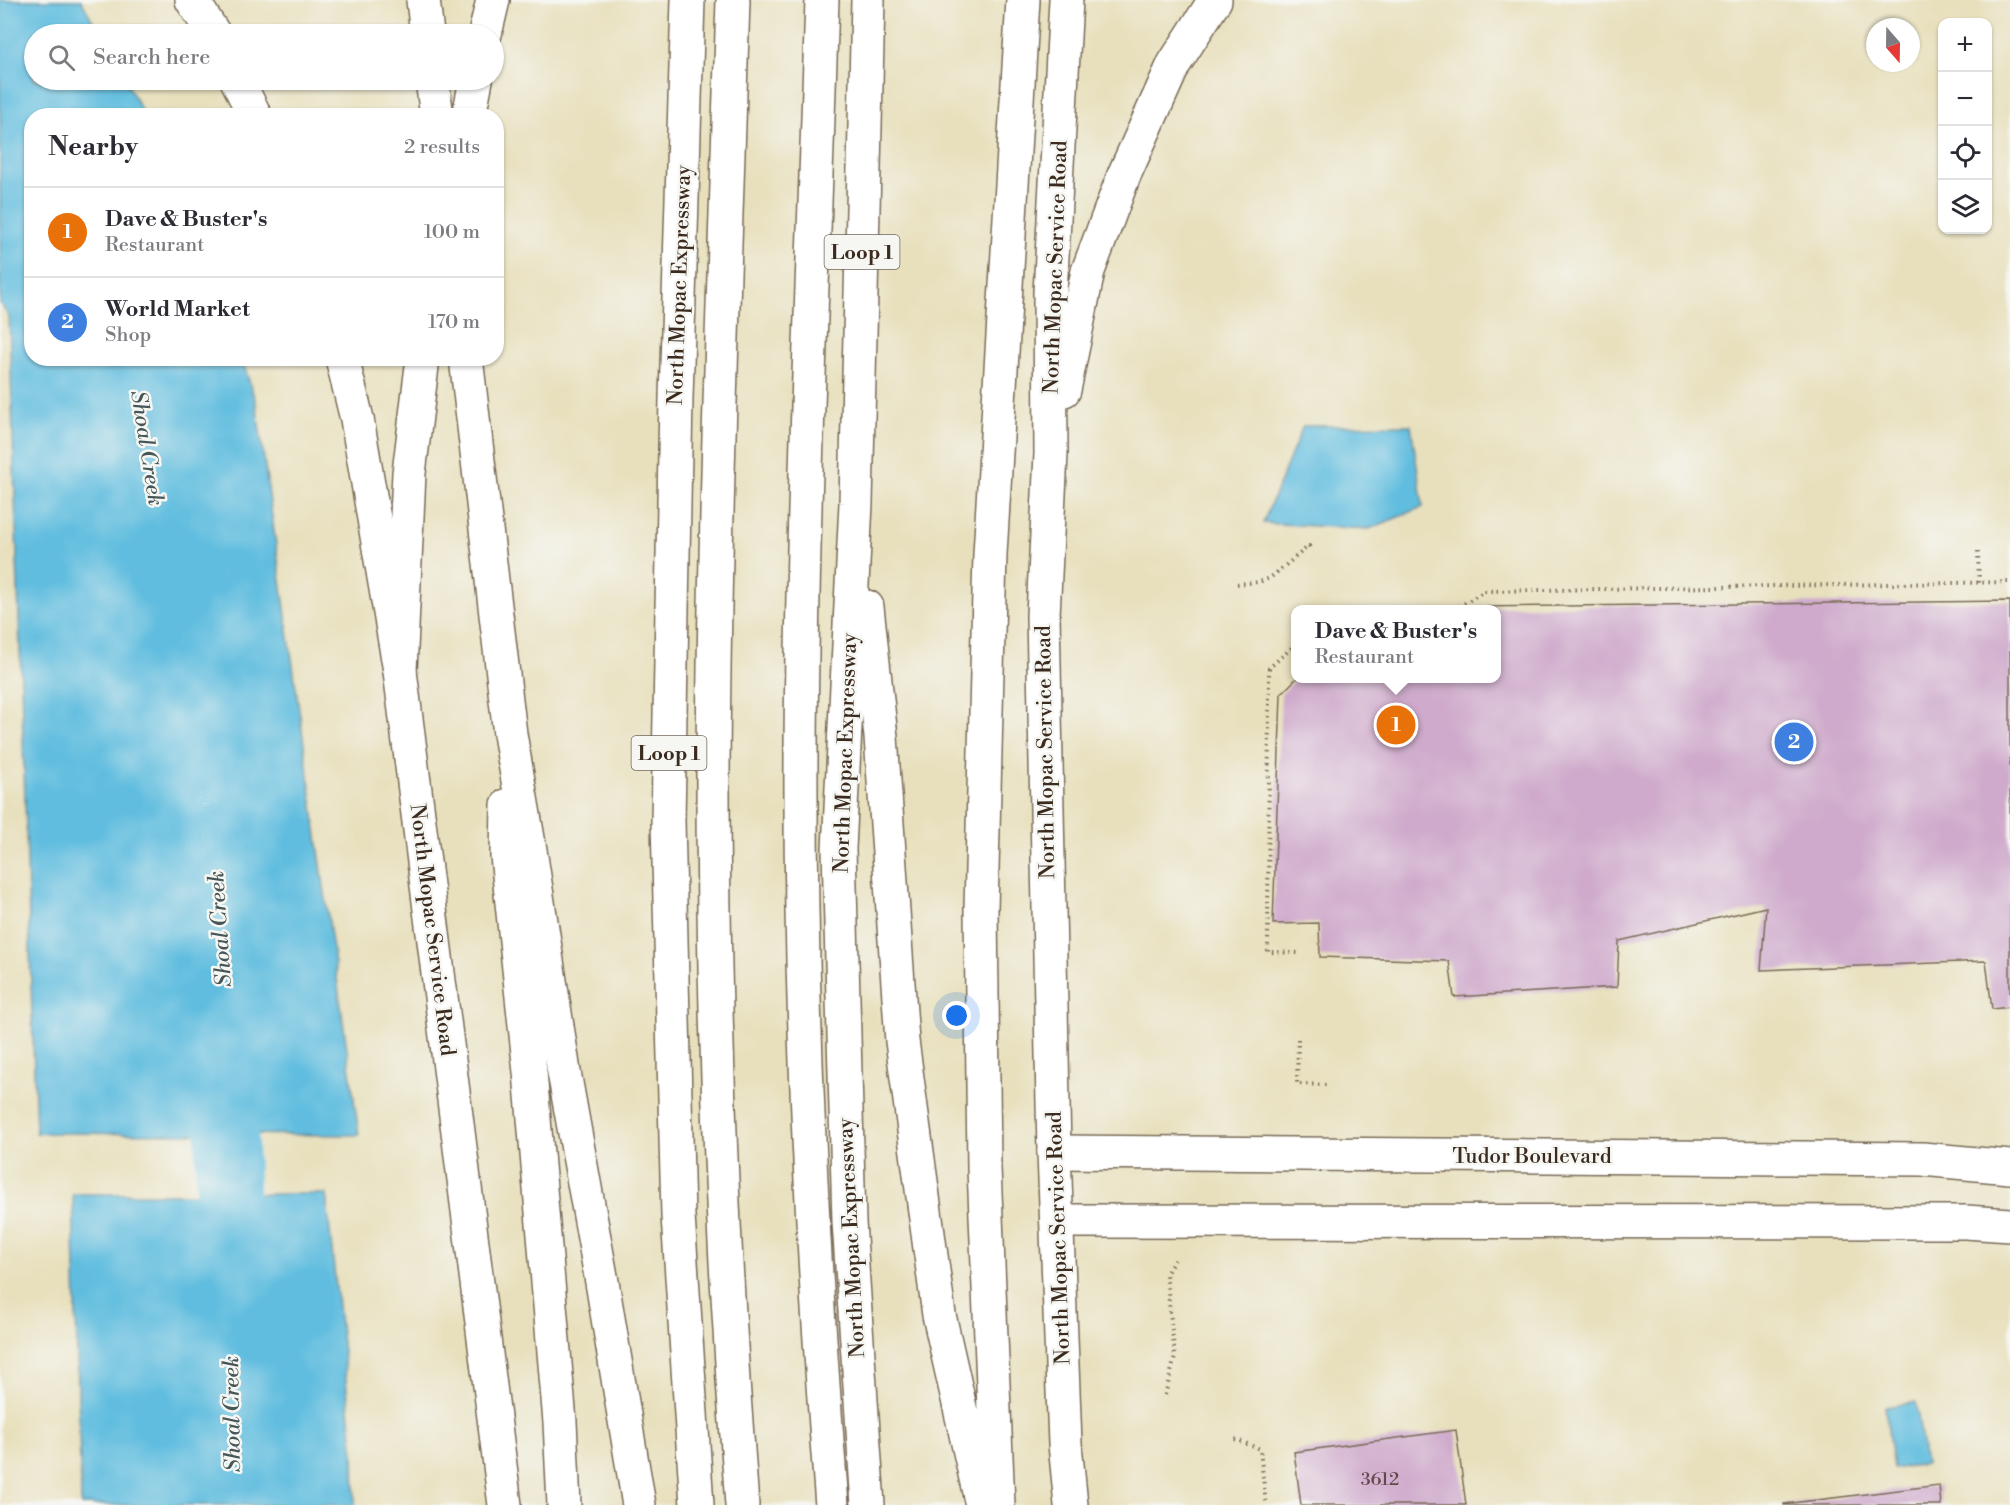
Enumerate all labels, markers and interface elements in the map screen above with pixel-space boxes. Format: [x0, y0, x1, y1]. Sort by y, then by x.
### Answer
north arrow [1866, 18, 1920, 72]
map controls [1938, 18, 1992, 234]
button: + [1938, 18, 1992, 72]
search box [24, 24, 504, 90]
icon: search [45, 41, 78, 74]
text: Search here [93, 44, 210, 71]
button: − [1938, 72, 1992, 126]
button: locate [1938, 126, 1992, 180]
text: Nearby [48, 131, 138, 163]
text: 2 results [404, 135, 480, 160]
street label: North Mopac Service Road [1039, 140, 1073, 394]
street label: North Mopac Expressway [663, 164, 697, 406]
button: layers [1938, 180, 1992, 234]
text: Dave & Buster's [105, 206, 268, 233]
text: 1 [63, 220, 72, 245]
text: 100 m [424, 220, 480, 245]
text: Restaurant [105, 233, 204, 258]
road number: Loop 1 [824, 235, 900, 269]
text: World Market [105, 296, 250, 323]
text: 2 [61, 310, 74, 335]
text: 170 m [428, 310, 480, 335]
text: Shop [105, 323, 151, 348]
water label: Shoal Creek [124, 389, 169, 508]
popup [1291, 605, 1501, 683]
text: Dave & Buster's [1315, 618, 1477, 645]
street label: North Mopac Service Road [1031, 625, 1061, 879]
street label: North Mopac Expressway [829, 632, 863, 874]
text: Restaurant [1315, 645, 1414, 670]
pin: 1 [1376, 702, 1416, 748]
pin: 2 [1774, 720, 1814, 764]
road number: Loop 1 [632, 736, 706, 770]
street label: North Mopac Service Road [404, 803, 460, 1058]
water label: Shoal Creek [203, 870, 238, 988]
your location [942, 1001, 971, 1030]
street label: North Mopac Service Road [1042, 1111, 1076, 1365]
street label: North Mopac Expressway [833, 1117, 871, 1359]
street label: Tudor Boulevard [1452, 1144, 1612, 1170]
water label: Shoal Creek [218, 1356, 247, 1472]
house number: 3612 [1361, 1468, 1399, 1491]

